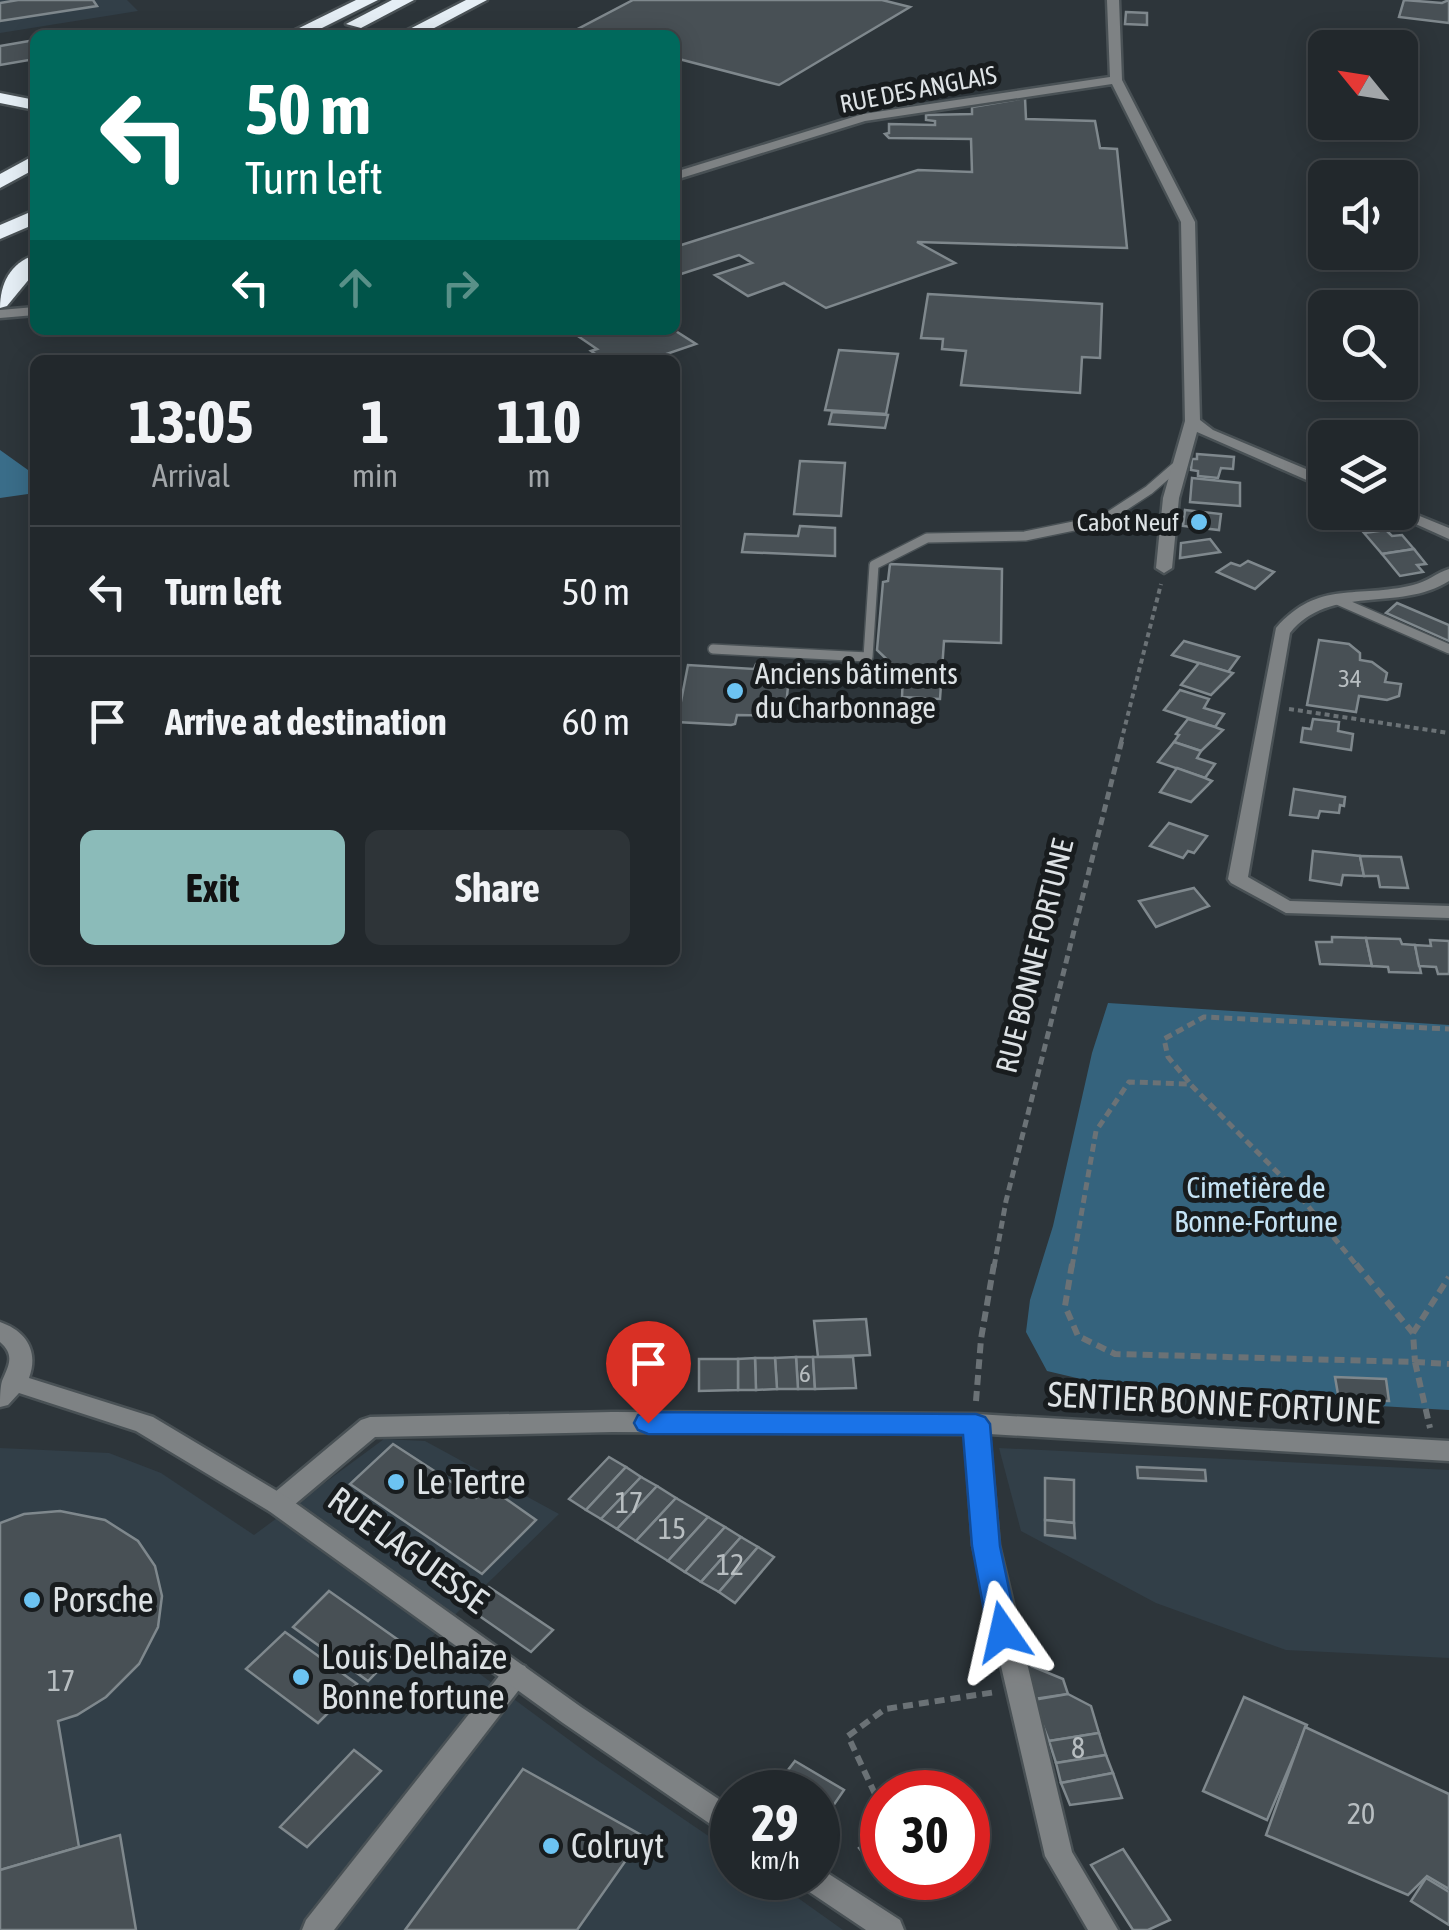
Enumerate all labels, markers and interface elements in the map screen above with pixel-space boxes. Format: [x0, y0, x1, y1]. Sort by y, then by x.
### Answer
north arrow [1308, 30, 1418, 140]
map controls [1308, 30, 1418, 530]
street label: RUE DES ANGLAIS [837, 60, 999, 118]
text: 50 m [245, 69, 371, 149]
icon: left [80, 70, 210, 200]
text: Turn left [245, 152, 383, 204]
button: sound [1308, 160, 1418, 270]
icon: left [223, 260, 278, 315]
icon: ahead [328, 260, 383, 315]
icon: right [433, 260, 488, 315]
button: search [1308, 290, 1418, 400]
text: 13:05 [129, 387, 253, 456]
text: 1 [361, 387, 389, 456]
text: 110 [497, 387, 581, 456]
button: layers [1308, 420, 1418, 530]
text: Arrival [152, 457, 230, 494]
text: min [352, 457, 398, 494]
text: m [527, 457, 551, 494]
place label: Cabot Neuf [1077, 508, 1179, 536]
marker: Cabot Neuf [1188, 511, 1210, 533]
icon: left [80, 564, 135, 619]
text: Turn left [165, 570, 281, 613]
text: 50 m [562, 570, 630, 613]
place label: Anciens bâtiments du Charbonnage [755, 656, 958, 724]
house number: 34 [1338, 664, 1362, 692]
marker: Anciens bâtiments du Charbonnage [724, 680, 746, 702]
icon: arrive [80, 694, 135, 749]
text: Arrive at destination [165, 700, 447, 743]
text: 60 m [562, 700, 630, 743]
button: Exit [80, 830, 345, 945]
button: Share [365, 830, 630, 945]
street label: RUE BONNE FORTUNE [989, 835, 1080, 1076]
park label: Cimetière de Bonne-Fortune [1174, 1170, 1338, 1238]
pin [606, 1321, 691, 1424]
icon: arrive [621, 1336, 676, 1391]
house number: 6 [799, 1359, 811, 1387]
street label: SENTIER BONNE FORTUNE [1047, 1373, 1382, 1431]
place label: Le Tertre [416, 1461, 526, 1501]
marker: Le Tertre [385, 1471, 407, 1493]
street label: RUE LAGUESSE [321, 1478, 496, 1620]
house number: 17 [615, 1485, 643, 1519]
house number: 15 [658, 1511, 686, 1545]
house number: 12 [716, 1547, 744, 1581]
place label: Porsche [52, 1579, 154, 1619]
position arrow [951, 1580, 1055, 1684]
marker: Porsche [21, 1589, 43, 1611]
place label: Louis Delhaize Bonne fortune [321, 1636, 507, 1716]
house number: 17 [47, 1663, 75, 1697]
marker: Louis Delhaize Bonne fortune [290, 1666, 312, 1688]
house number: 8 [1071, 1730, 1085, 1764]
speed limit sign: 30 [860, 1770, 990, 1900]
text: 29 [751, 1794, 798, 1852]
house number: 20 [1347, 1796, 1375, 1830]
place label: Colruyt [571, 1825, 664, 1865]
marker: Colruyt [540, 1835, 562, 1857]
text: km/h [750, 1846, 800, 1874]

